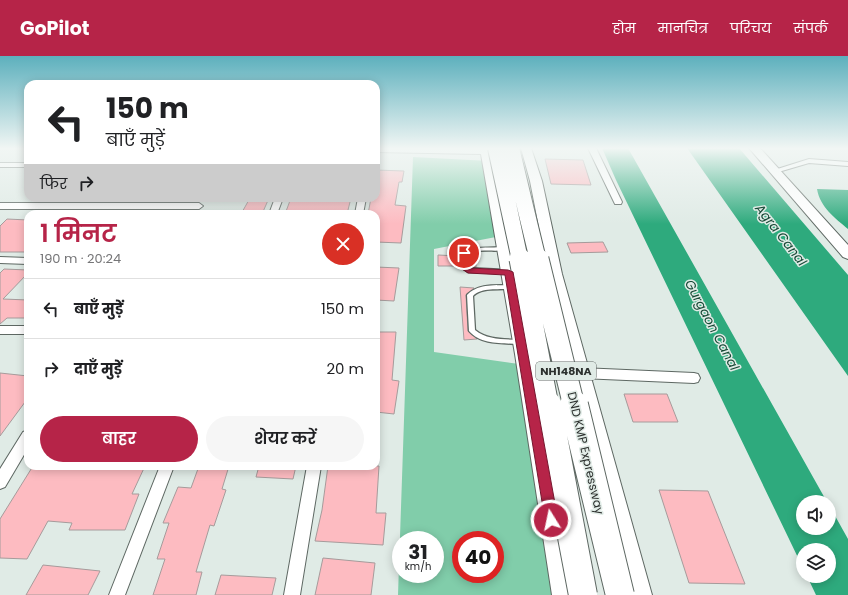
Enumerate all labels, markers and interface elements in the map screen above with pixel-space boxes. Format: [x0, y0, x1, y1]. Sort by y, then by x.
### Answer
text: GoPilot [20, 15, 89, 42]
text: होम [612, 18, 636, 38]
text: मानचित्र [658, 18, 708, 38]
text: परिचय [730, 18, 771, 38]
text: संपर्क [793, 18, 828, 38]
text: 150 m [106, 89, 189, 128]
icon: left [40, 96, 92, 148]
text: बाएँ मुड़ें [106, 127, 165, 152]
icon: right [75, 172, 97, 194]
text: फिर [40, 173, 67, 194]
water label: Agra Canal [750, 199, 812, 271]
text: 1 मिनट [40, 217, 117, 250]
button: close [322, 223, 364, 265]
pin [447, 236, 481, 270]
icon: arrive [453, 242, 475, 264]
text: 190 m · 20:24 [40, 249, 121, 268]
water label: Gurgaon Canal [680, 276, 744, 375]
icon: left [40, 298, 62, 320]
text: बाएँ मुड़ें [74, 298, 123, 319]
text: 150 m [321, 298, 364, 319]
icon: right [40, 358, 62, 380]
text: दाएँ मुड़ें [74, 358, 122, 379]
text: 20 m [326, 358, 364, 379]
road number: NH148NA [536, 362, 596, 380]
street label: DND KMP Expressway [564, 390, 608, 516]
button: बाहर [40, 416, 198, 462]
button: शेयर करें [206, 416, 364, 462]
map controls [796, 495, 836, 583]
button: sound [796, 495, 836, 535]
position arrow [530, 499, 572, 541]
speed limit sign: 40 [452, 531, 504, 583]
text: 31 [408, 538, 428, 566]
button: layers [796, 543, 836, 583]
text: km/h [405, 559, 431, 574]

